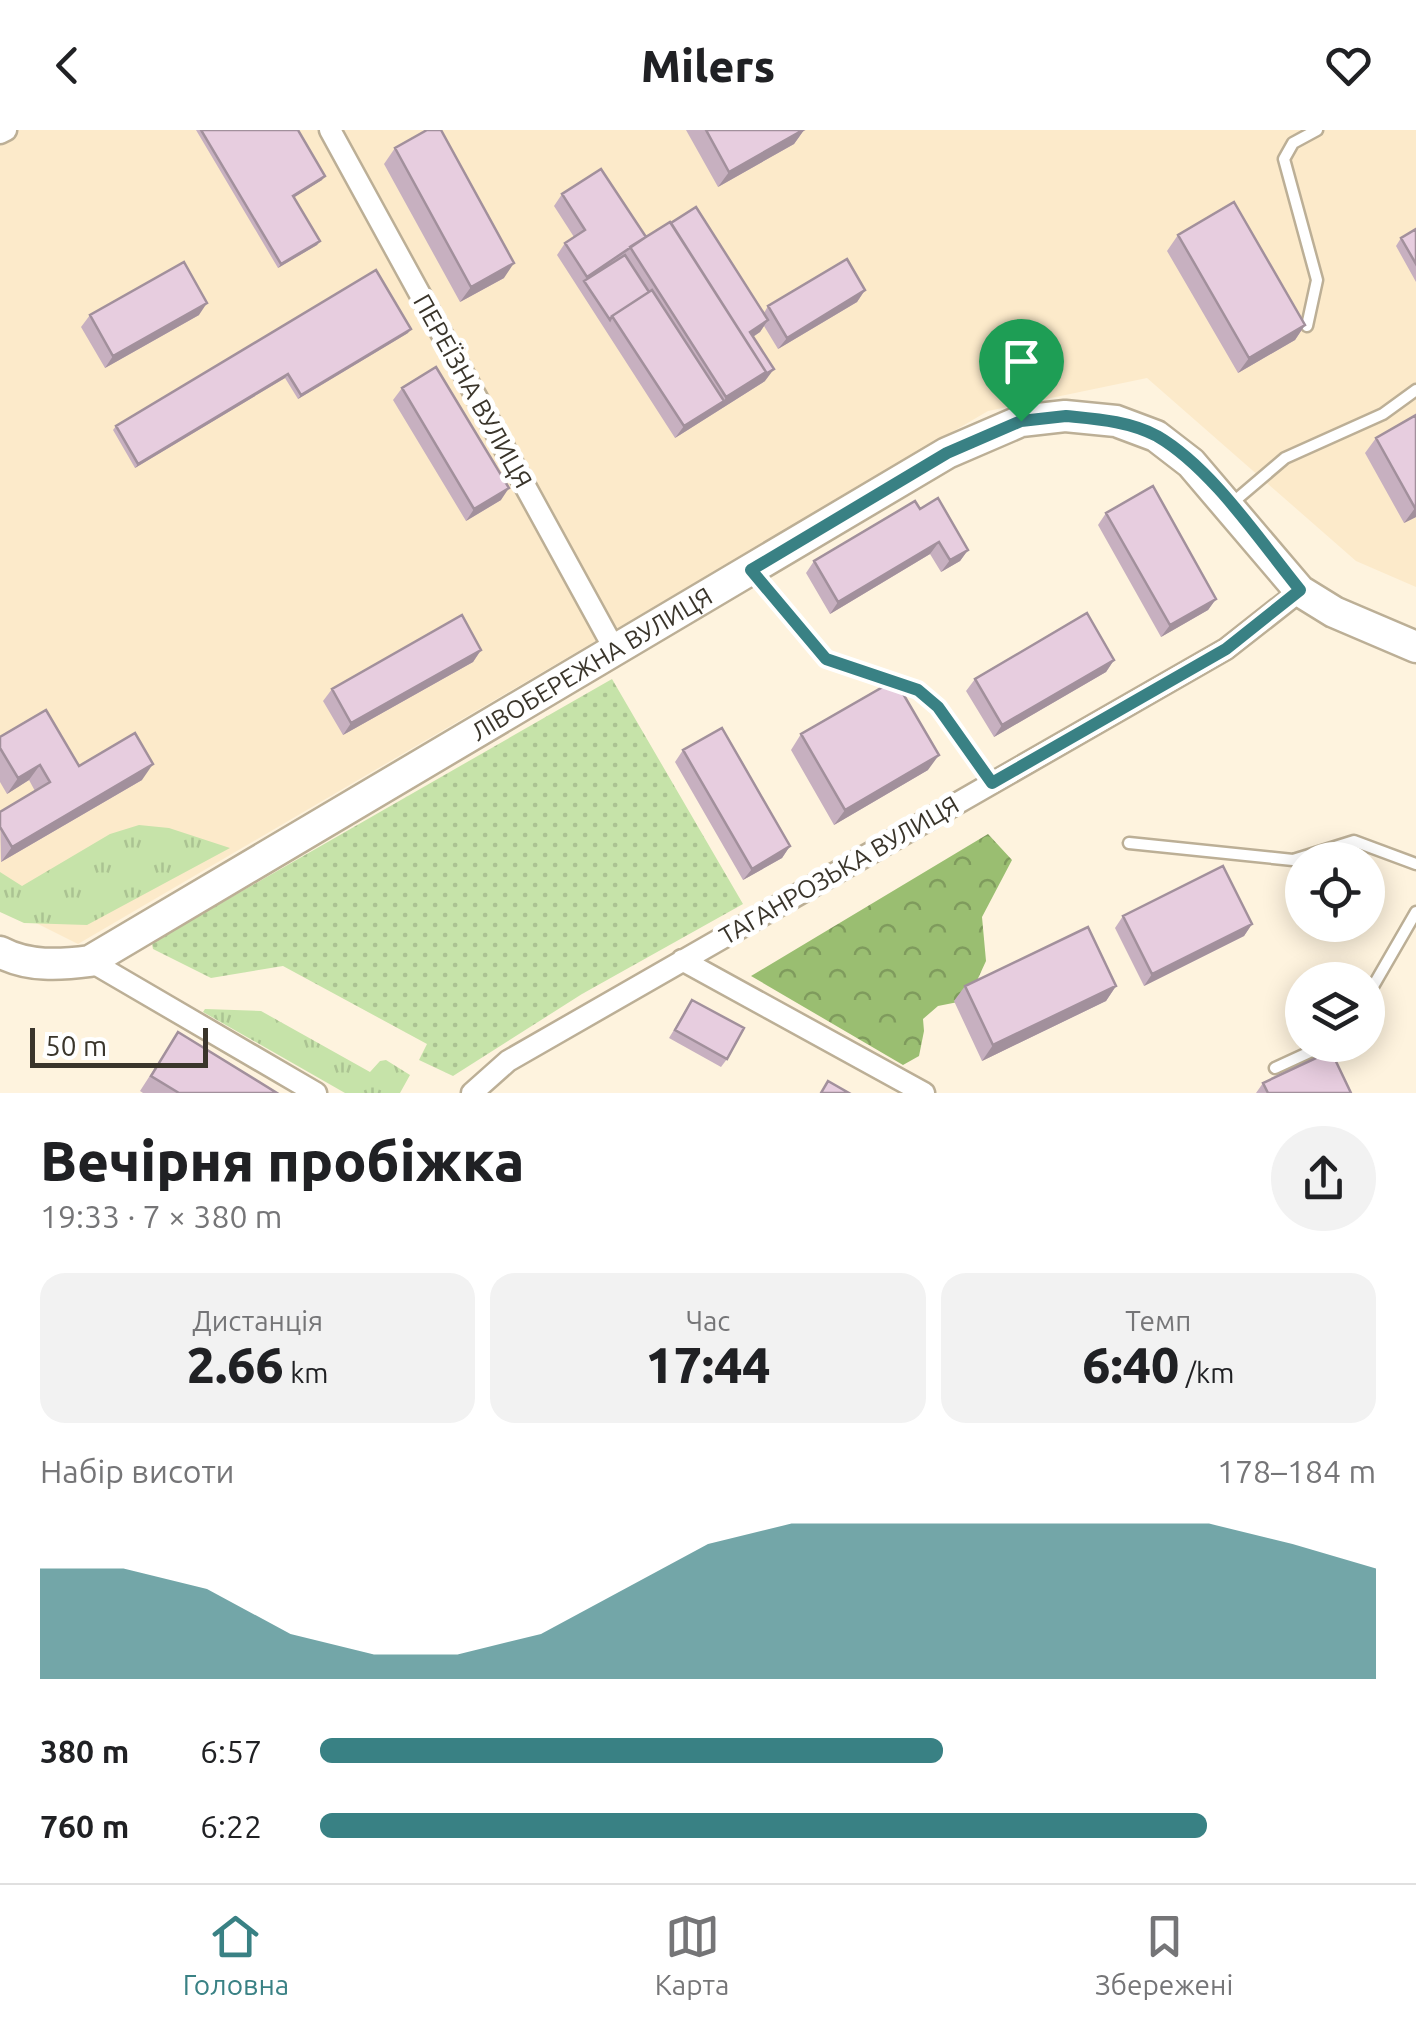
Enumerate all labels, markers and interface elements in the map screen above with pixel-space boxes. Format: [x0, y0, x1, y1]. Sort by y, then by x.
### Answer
icon: back [40, 38, 95, 93]
icon: heart [1321, 38, 1376, 93]
text: Milers [641, 40, 775, 91]
street label: ПЕРЕЇЗНА ВУЛИЦЯ [408, 289, 538, 493]
pin [979, 319, 1064, 422]
icon: arrive [994, 334, 1049, 389]
street label: ЛІВОБЕРЕЖНА ВУЛИЦЯ [466, 581, 717, 746]
street label: ТАГАНРОЗЬКА ВУЛИЦЯ [714, 790, 964, 950]
map controls [1285, 842, 1385, 1062]
button: locate [1285, 842, 1385, 942]
button: layers [1285, 962, 1385, 1062]
scale bar [30, 1023, 208, 1068]
text: 50 m [45, 1030, 107, 1061]
button: share [1271, 1126, 1376, 1231]
text: Вечірня пробіжка [40, 1130, 524, 1191]
text: 19:33 · 7 × 380 m [40, 1198, 282, 1234]
text: Дистанція [192, 1305, 323, 1336]
text: Час [686, 1305, 730, 1336]
text: Темп [1125, 1305, 1191, 1336]
text: 2.66 [187, 1336, 284, 1392]
text: 17:44 [645, 1336, 771, 1392]
text: 6:40 [1082, 1336, 1179, 1392]
text: km [284, 1357, 328, 1388]
text: /km [1179, 1357, 1234, 1388]
text: Набір висоти [40, 1453, 235, 1489]
text: 178–184 m [1217, 1453, 1376, 1489]
text: 380 m [40, 1733, 129, 1769]
text: 6:57 [200, 1733, 262, 1769]
text: 760 m [40, 1808, 129, 1844]
text: 6:22 [200, 1808, 262, 1844]
tab: Головна [183, 1909, 289, 2000]
tab: Карта [655, 1909, 729, 2000]
tab: Збережені [1095, 1909, 1233, 2000]

